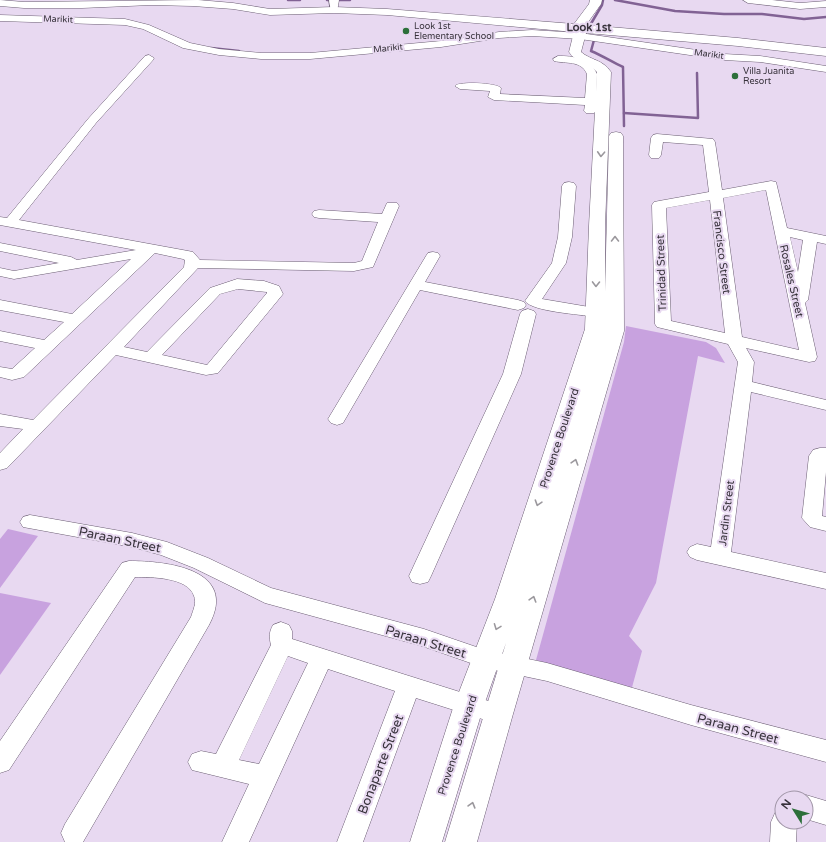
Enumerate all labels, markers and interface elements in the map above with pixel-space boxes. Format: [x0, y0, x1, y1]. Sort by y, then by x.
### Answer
street label: Marikit [43, 13, 74, 26]
place label: Look 1st Elementary School [414, 21, 494, 42]
district label: Look 1st [567, 21, 612, 34]
marker: Look 1st Elementary School [401, 26, 411, 36]
street label: Marikit [373, 41, 404, 56]
street label: Marikit [693, 47, 725, 62]
place label: Villa Juanita Resort [743, 66, 794, 87]
marker: Villa Juanita Resort [730, 71, 740, 81]
one-way arrow [597, 151, 605, 157]
street label: Francisco Street [710, 209, 733, 295]
street label: Trinidad Street [654, 234, 669, 312]
one-way arrow [611, 236, 619, 242]
street label: Rosales Street [777, 243, 806, 319]
one-way arrow [592, 281, 600, 287]
street label: Provence Boulevard [537, 386, 582, 490]
one-way arrow [570, 458, 579, 465]
street label: Jardin Street [716, 479, 737, 547]
one-way arrow [535, 500, 543, 507]
street label: Paraan Street [77, 523, 162, 557]
one-way arrow [528, 596, 537, 603]
street label: Paraan Street [383, 622, 468, 662]
one-way arrow [494, 623, 502, 630]
street label: Provence Boulevard [435, 693, 480, 797]
street label: Paraan Street [695, 710, 780, 748]
street label: Bonaparte Street [355, 712, 407, 816]
north arrow [774, 790, 814, 830]
text: N [779, 797, 794, 812]
one-way arrow [467, 801, 476, 808]

